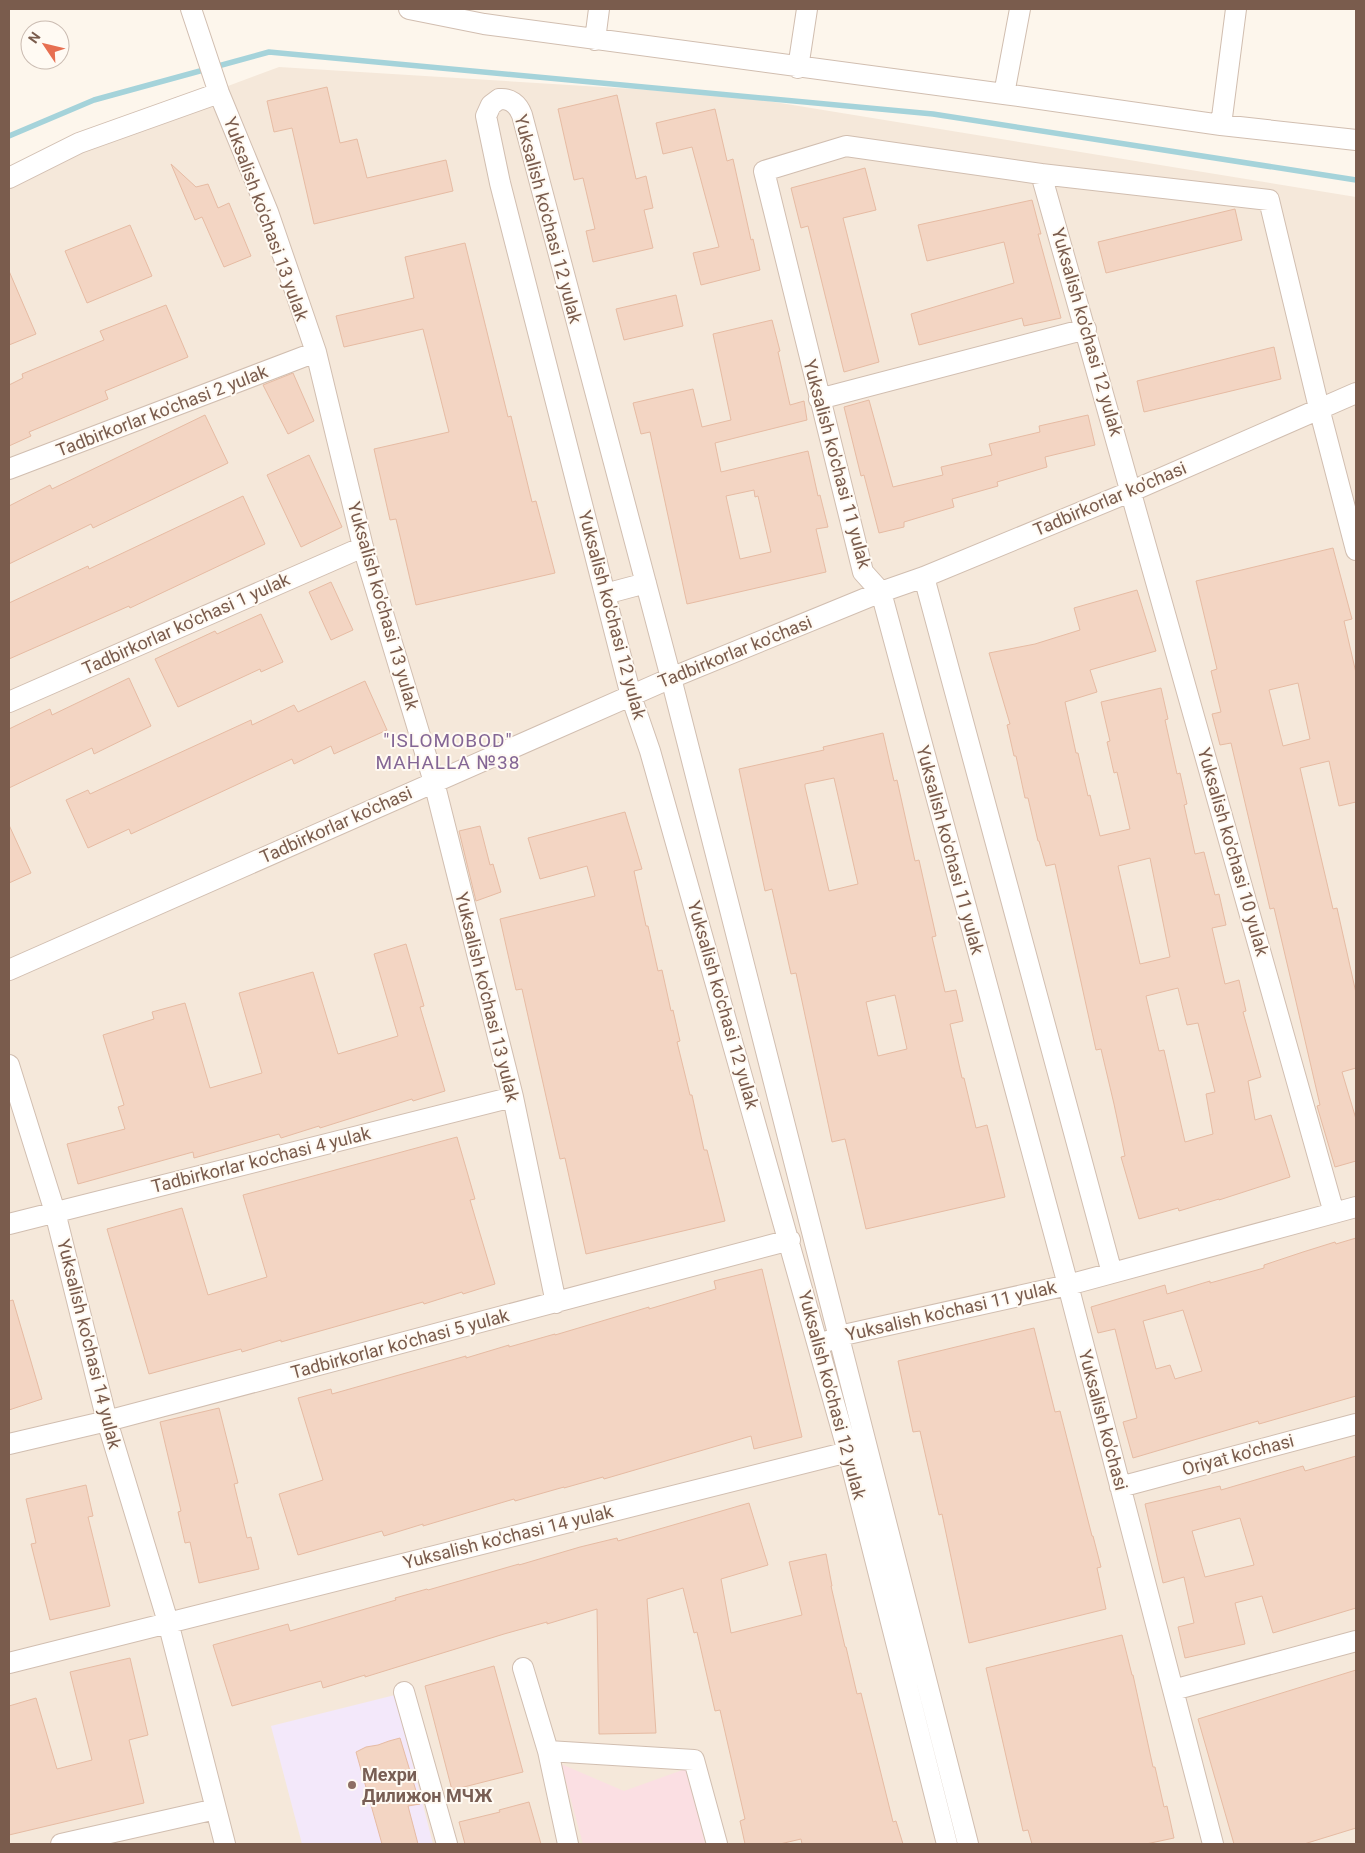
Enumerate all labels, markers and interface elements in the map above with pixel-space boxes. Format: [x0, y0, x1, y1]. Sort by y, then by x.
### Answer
north arrow [20, 20, 70, 70]
text: N [25, 29, 44, 46]
street label: Yuksalish ko'chasi 12 yulak [510, 112, 587, 327]
street label: Yuksalish ko'chasi 13 yulak [220, 114, 313, 325]
street label: Yuksalish ko'chasi 12 yulak [1048, 225, 1128, 439]
street label: Yuksalish ko'chasi 11 yulak [799, 357, 876, 572]
street label: Tadbirkorlar ko'chasi 2 yulak [53, 360, 271, 461]
street label: Tadbirkorlar ko'chasi [1030, 457, 1189, 540]
street label: Yuksalish ko'chasi 13 yulak [344, 499, 424, 713]
street label: Yuksalish ko'chasi 12 yulak [574, 508, 651, 723]
street label: Tadbirkorlar ko'chasi 1 yulak [79, 568, 294, 679]
street label: Tadbirkorlar ko'chasi [655, 611, 815, 692]
district label: "ISLOMOBOD" MAHALLA №38 [376, 729, 520, 774]
street label: Yuksalish ko'chasi 11 yulak [912, 743, 989, 958]
street label: Yuksalish ko'chasi 10 yulak [1194, 745, 1274, 959]
street label: Tadbirkorlar ko'chasi [257, 782, 415, 868]
street label: Yuksalish ko'chasi 13 yulak [451, 890, 524, 1105]
street label: Yuksalish ko'chasi 12 yulak [684, 898, 764, 1112]
street label: Tadbirkorlar ko'chasi 4 yulak [149, 1122, 373, 1197]
street label: Yuksalish ko'chasi 14 yulak [53, 1237, 126, 1452]
street label: Yuksalish ko'chasi 11 yulak [844, 1276, 1059, 1345]
street label: Yuksalish ko'chasi 12 yulak [794, 1288, 871, 1503]
street label: Tadbirkorlar ko'chasi 5 yulak [289, 1304, 512, 1383]
street label: Yuksalish ko'chasi [1075, 1347, 1132, 1492]
street label: Oriyat ko'chasi [1180, 1429, 1296, 1480]
street label: Yuksalish ko'chasi 14 yulak [401, 1500, 616, 1573]
place label: Мехри Дилижон МЧЖ [362, 1764, 492, 1806]
marker: Мехри Дилижон МЧЖ [346, 1779, 358, 1791]

